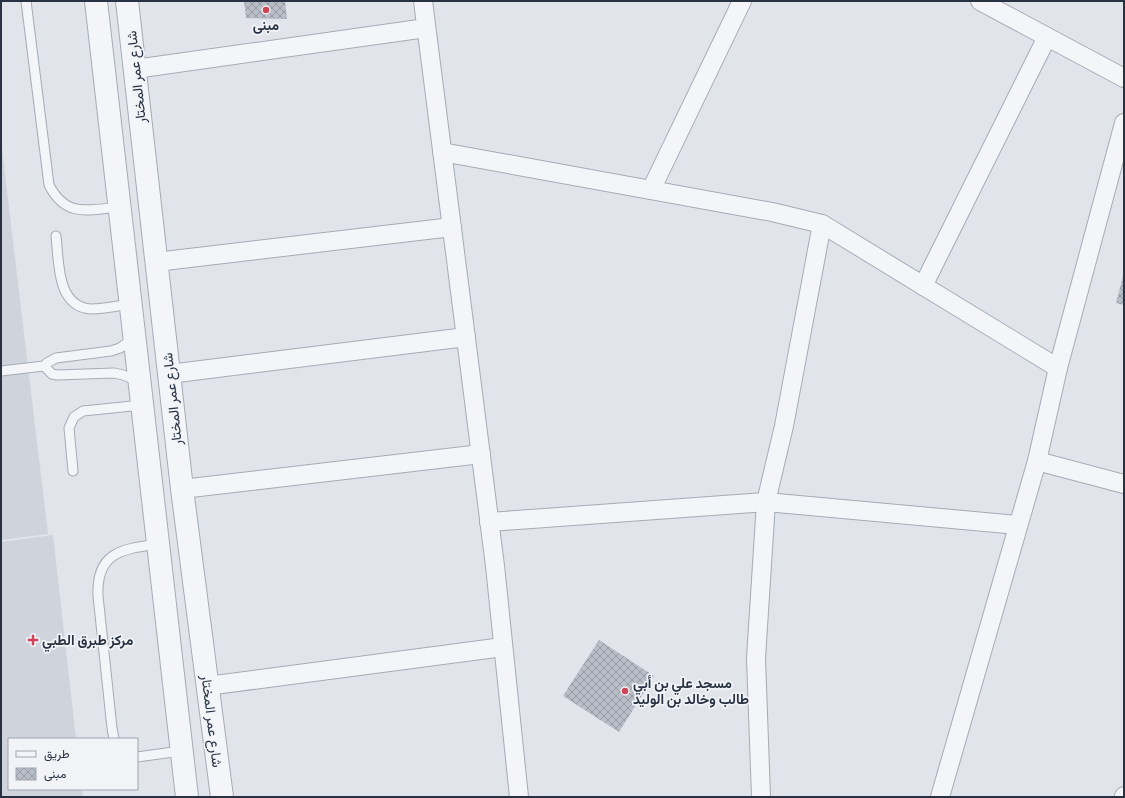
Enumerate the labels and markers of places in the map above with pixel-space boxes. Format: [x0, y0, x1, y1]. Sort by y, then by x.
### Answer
marker: مبنى [261, 5, 271, 15]
place label: مبنى [253, 15, 280, 34]
place label: مركز طبرق الطبي [42, 630, 134, 652]
marker: مركز طبرق الطبي [27, 634, 39, 646]
place label: مسجد علي بن أبي طالب وخالد بن الوليد [633, 673, 749, 708]
marker: مسجد علي بن أبي طالب وخالد بن الوليد [620, 686, 630, 696]

